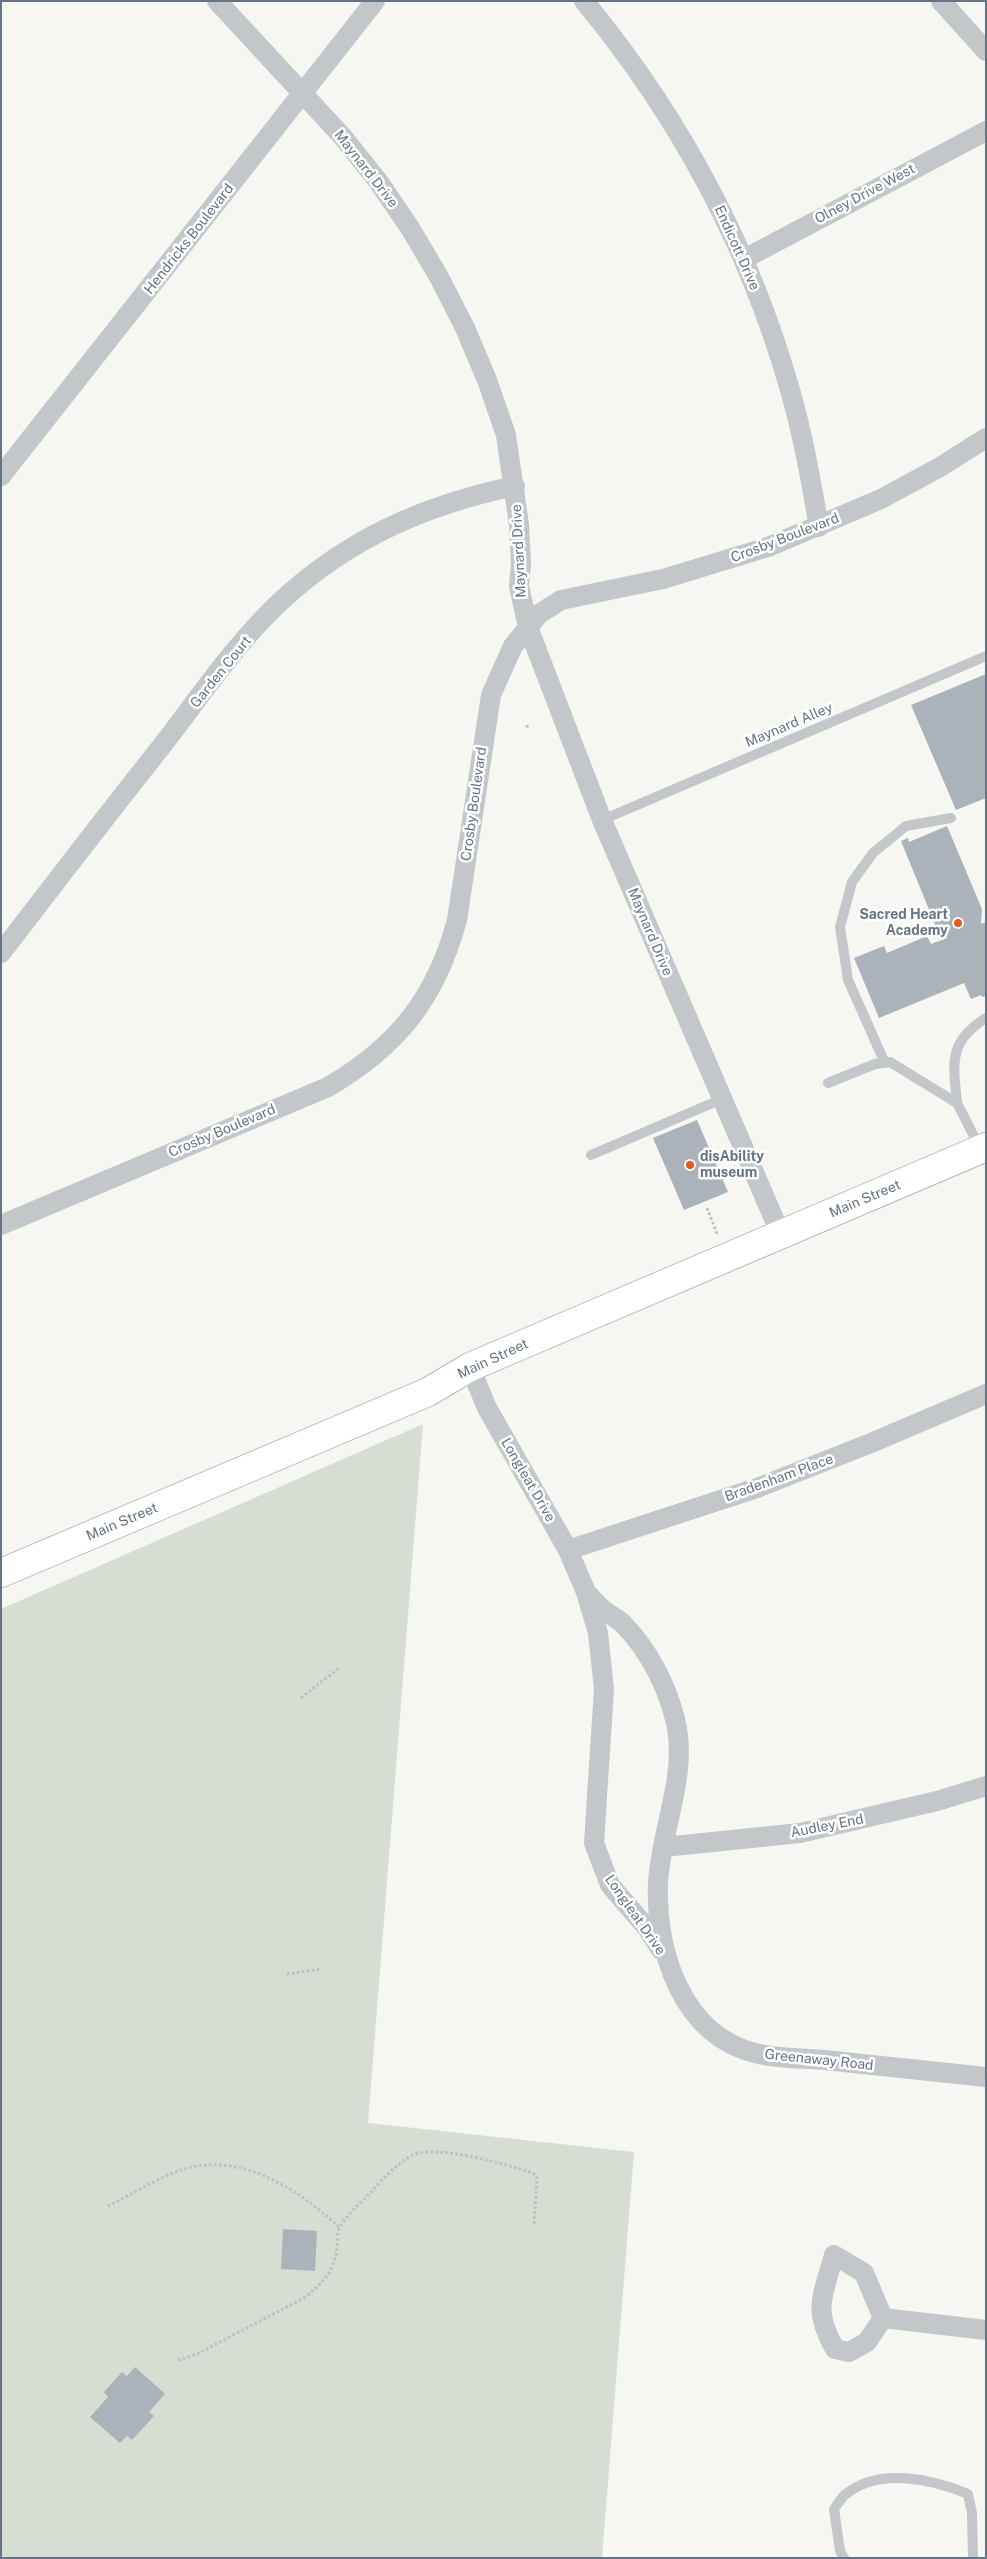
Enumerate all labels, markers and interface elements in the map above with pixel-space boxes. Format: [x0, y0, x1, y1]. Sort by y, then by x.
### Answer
street label: Maynard Drive [331, 127, 401, 211]
street label: Olney Drive West [812, 161, 918, 227]
street label: Hendricks Boulevard [141, 181, 237, 297]
street label: Endicott Drive [711, 203, 763, 293]
street label: Maynard Drive [508, 504, 530, 598]
street label: Crosby Boulevard [728, 510, 842, 566]
street label: Garden Court [187, 633, 255, 711]
street label: Maynard Alley [743, 699, 835, 751]
street label: Crosby Boulevard [458, 746, 490, 862]
street label: Maynard Drive [624, 886, 676, 978]
place label: Sacred Heart Academy [859, 907, 948, 940]
marker: Sacred Heart Academy [952, 917, 964, 929]
street label: Crosby Boulevard [166, 1101, 278, 1161]
place label: disAbility museum [700, 1149, 764, 1182]
marker: disAbility museum [684, 1159, 696, 1171]
street label: Main Street [827, 1176, 903, 1222]
street label: Main Street [455, 1335, 531, 1383]
street label: Longleat Drive [497, 1435, 559, 1525]
street label: Bradenham Place [722, 1451, 836, 1505]
street label: Main Street [84, 1499, 160, 1545]
street label: Audley End [789, 1811, 865, 1841]
street label: Longleat Drive [601, 1872, 669, 1958]
street label: Greenaway Road [764, 2046, 874, 2074]

